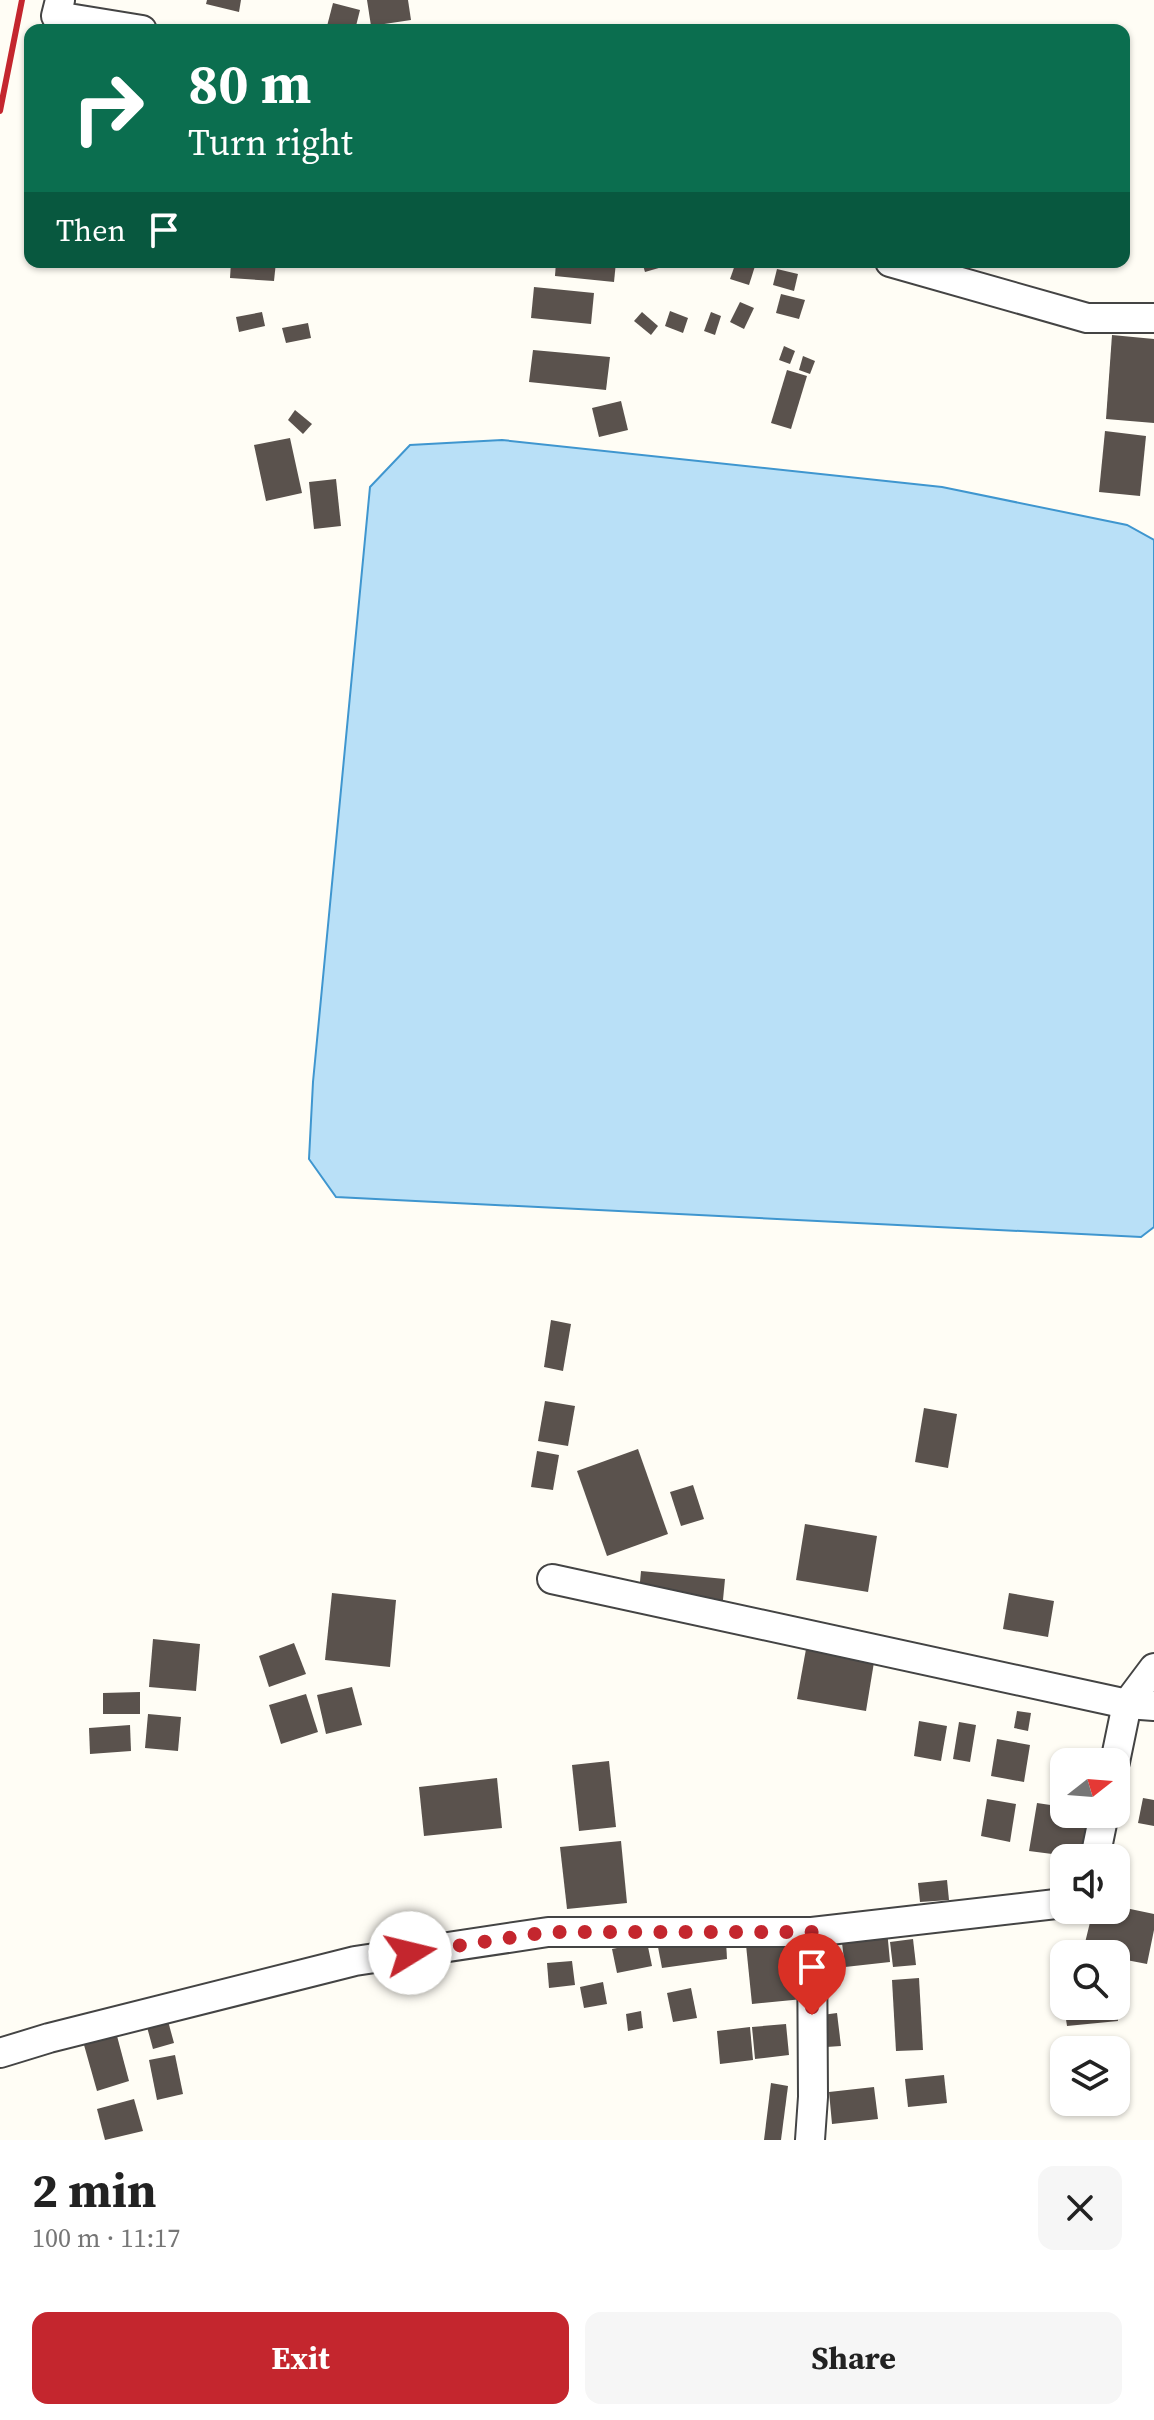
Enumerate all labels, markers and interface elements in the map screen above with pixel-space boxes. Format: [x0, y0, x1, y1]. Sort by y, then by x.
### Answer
text: 80 m [188, 45, 311, 122]
icon: right [56, 56, 160, 160]
text: Turn right [188, 118, 353, 167]
icon: arrive [142, 208, 186, 252]
text: Then [56, 210, 126, 251]
north arrow [1050, 1748, 1130, 1828]
map controls [1050, 1748, 1130, 2116]
button: sound [1050, 1844, 1130, 1924]
position arrow [368, 1911, 452, 1995]
pin [778, 1933, 846, 2015]
button: search [1050, 1940, 1130, 2020]
icon: arrive [790, 1945, 834, 1989]
button: layers [1050, 2036, 1130, 2116]
text: 2 min [32, 2157, 157, 2223]
button: close [1038, 2166, 1122, 2250]
text: 100 m · 11:17 [32, 2220, 180, 2256]
button: Exit [32, 2312, 569, 2404]
button: Share [585, 2312, 1122, 2404]

